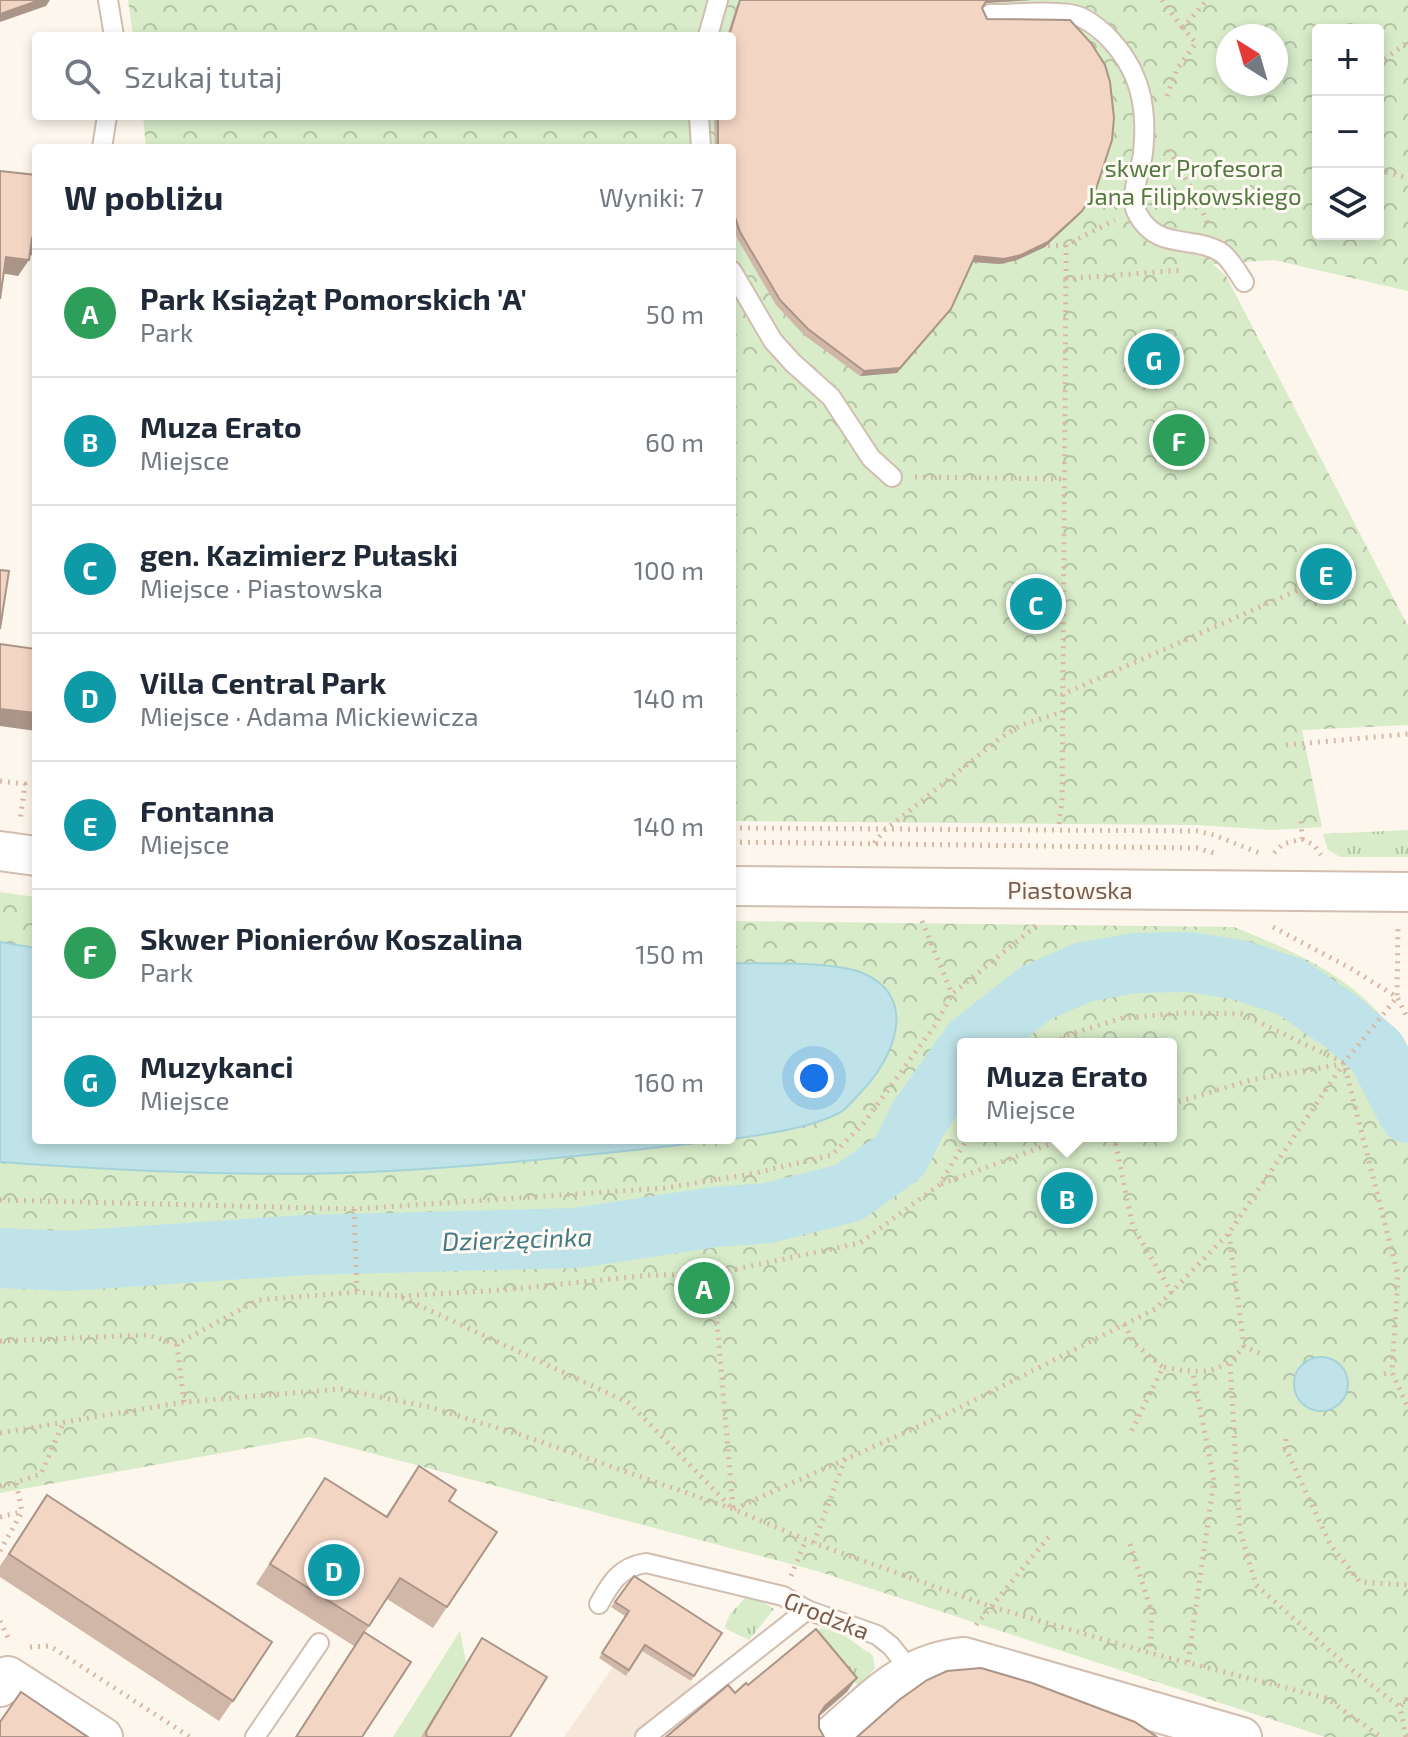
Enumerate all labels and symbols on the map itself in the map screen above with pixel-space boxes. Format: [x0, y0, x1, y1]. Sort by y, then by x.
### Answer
north arrow [1216, 24, 1288, 96]
park label: skwer Profesora Jana Filipkowskiego [1086, 153, 1302, 210]
pin: G [1128, 329, 1180, 389]
pin: F [1153, 410, 1205, 470]
pin: E [1300, 544, 1352, 604]
pin: C [1010, 574, 1062, 634]
street label: Piastowska [1007, 875, 1133, 904]
your location [794, 1058, 834, 1098]
pin: B [1041, 1168, 1093, 1228]
water label: Dzierżęcinka [441, 1220, 593, 1256]
pin: A [678, 1258, 730, 1318]
pin: D [308, 1540, 360, 1600]
street label: Grodzka [780, 1585, 874, 1645]

